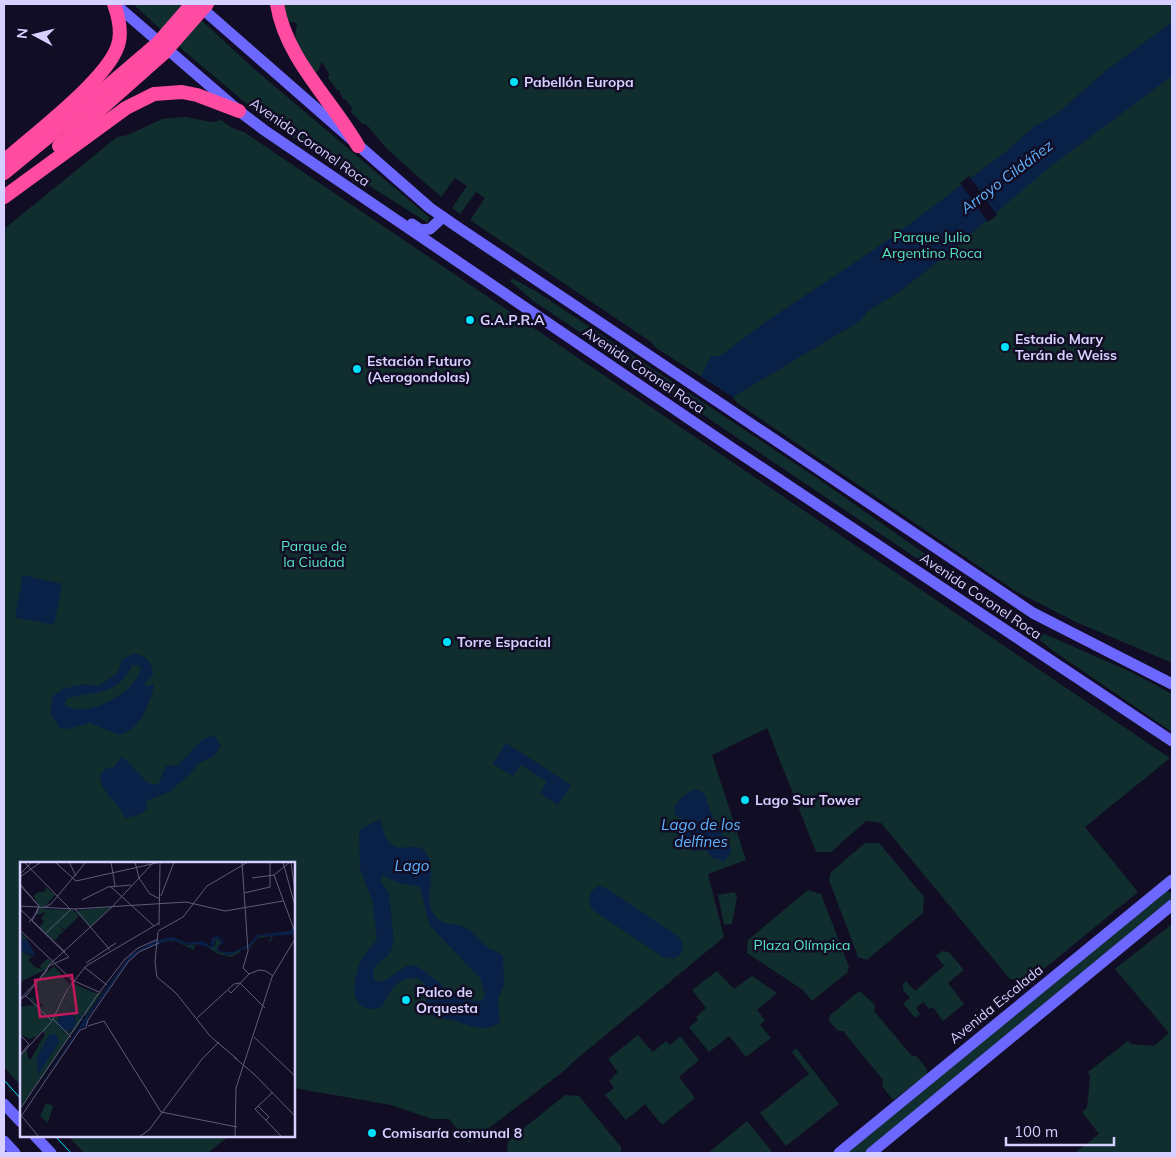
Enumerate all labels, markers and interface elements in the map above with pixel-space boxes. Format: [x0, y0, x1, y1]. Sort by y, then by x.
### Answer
north arrow [10, 10, 60, 60]
text: N [13, 27, 32, 40]
place label: Pabellón Europa [524, 73, 634, 91]
marker: Pabellón Europa [508, 76, 520, 88]
street label: Avenida Coronel Roca [246, 94, 374, 190]
water label: Arroyo Cildáñez [956, 136, 1057, 218]
park label: Parque Julio Argentino Roca [882, 228, 982, 262]
place label: G.A.P.R.A [480, 311, 545, 329]
marker: G.A.P.R.A [464, 314, 476, 326]
street label: Avenida Coronel Roca [580, 323, 708, 417]
place label: Estadio Mary Terán de Weiss [1015, 330, 1117, 364]
marker: Estadio Mary Terán de Weiss [999, 341, 1011, 353]
place label: Estación Futuro (Aerogondolas) [367, 352, 471, 386]
marker: Estación Futuro (Aerogondolas) [351, 363, 363, 375]
park label: Parque de la Ciudad [281, 537, 347, 571]
street label: Avenida Coronel Roca [917, 549, 1045, 643]
place label: Torre Espacial [457, 633, 551, 651]
marker: Torre Espacial [441, 636, 453, 648]
place label: Lago Sur Tower [755, 791, 861, 809]
marker: Lago Sur Tower [739, 794, 751, 806]
water label: Lago de los delfines [661, 815, 741, 851]
water label: Lago [395, 856, 430, 875]
inset map [20, 862, 295, 1137]
park label: Plaza Olímpica [754, 936, 850, 954]
street label: Avenida Escalada [945, 961, 1047, 1047]
place label: Palco de Orquesta [416, 983, 478, 1017]
marker: Palco de Orquesta [400, 994, 412, 1006]
scale bar [1006, 1114, 1114, 1146]
text: 100 m [1014, 1122, 1058, 1141]
place label: Comisaría comunal 8 [382, 1124, 522, 1142]
marker: Comisaría comunal 8 [366, 1127, 378, 1139]

